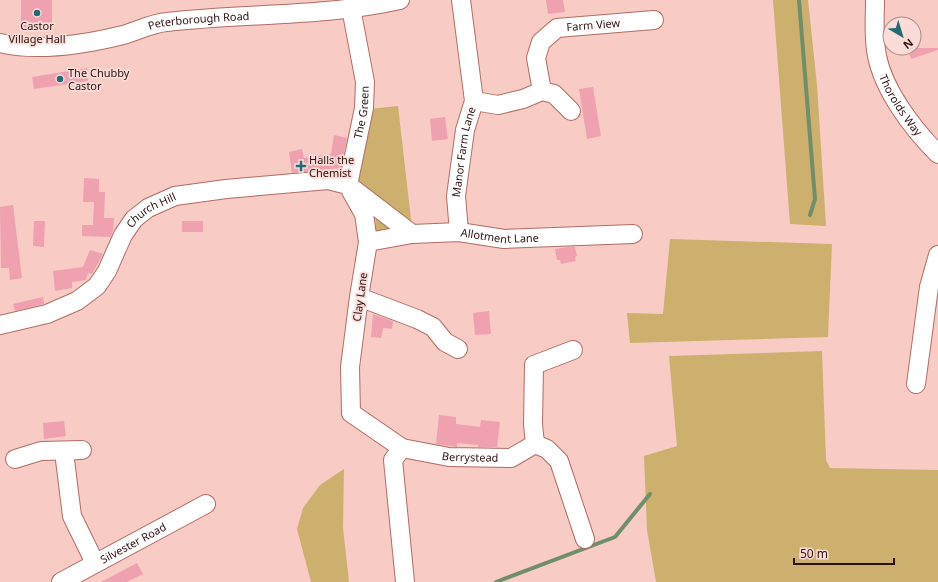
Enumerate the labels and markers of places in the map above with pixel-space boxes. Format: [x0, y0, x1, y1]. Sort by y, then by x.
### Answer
marker: Castor Village Hall [32, 8, 42, 18]
place label: Castor Village Hall [8, 18, 66, 46]
place label: The Chubby Castor [68, 65, 130, 93]
marker: The Chubby Castor [55, 74, 65, 84]
place label: Halls the Chemist [309, 152, 354, 180]
marker: Halls the Chemist [296, 161, 306, 171]

